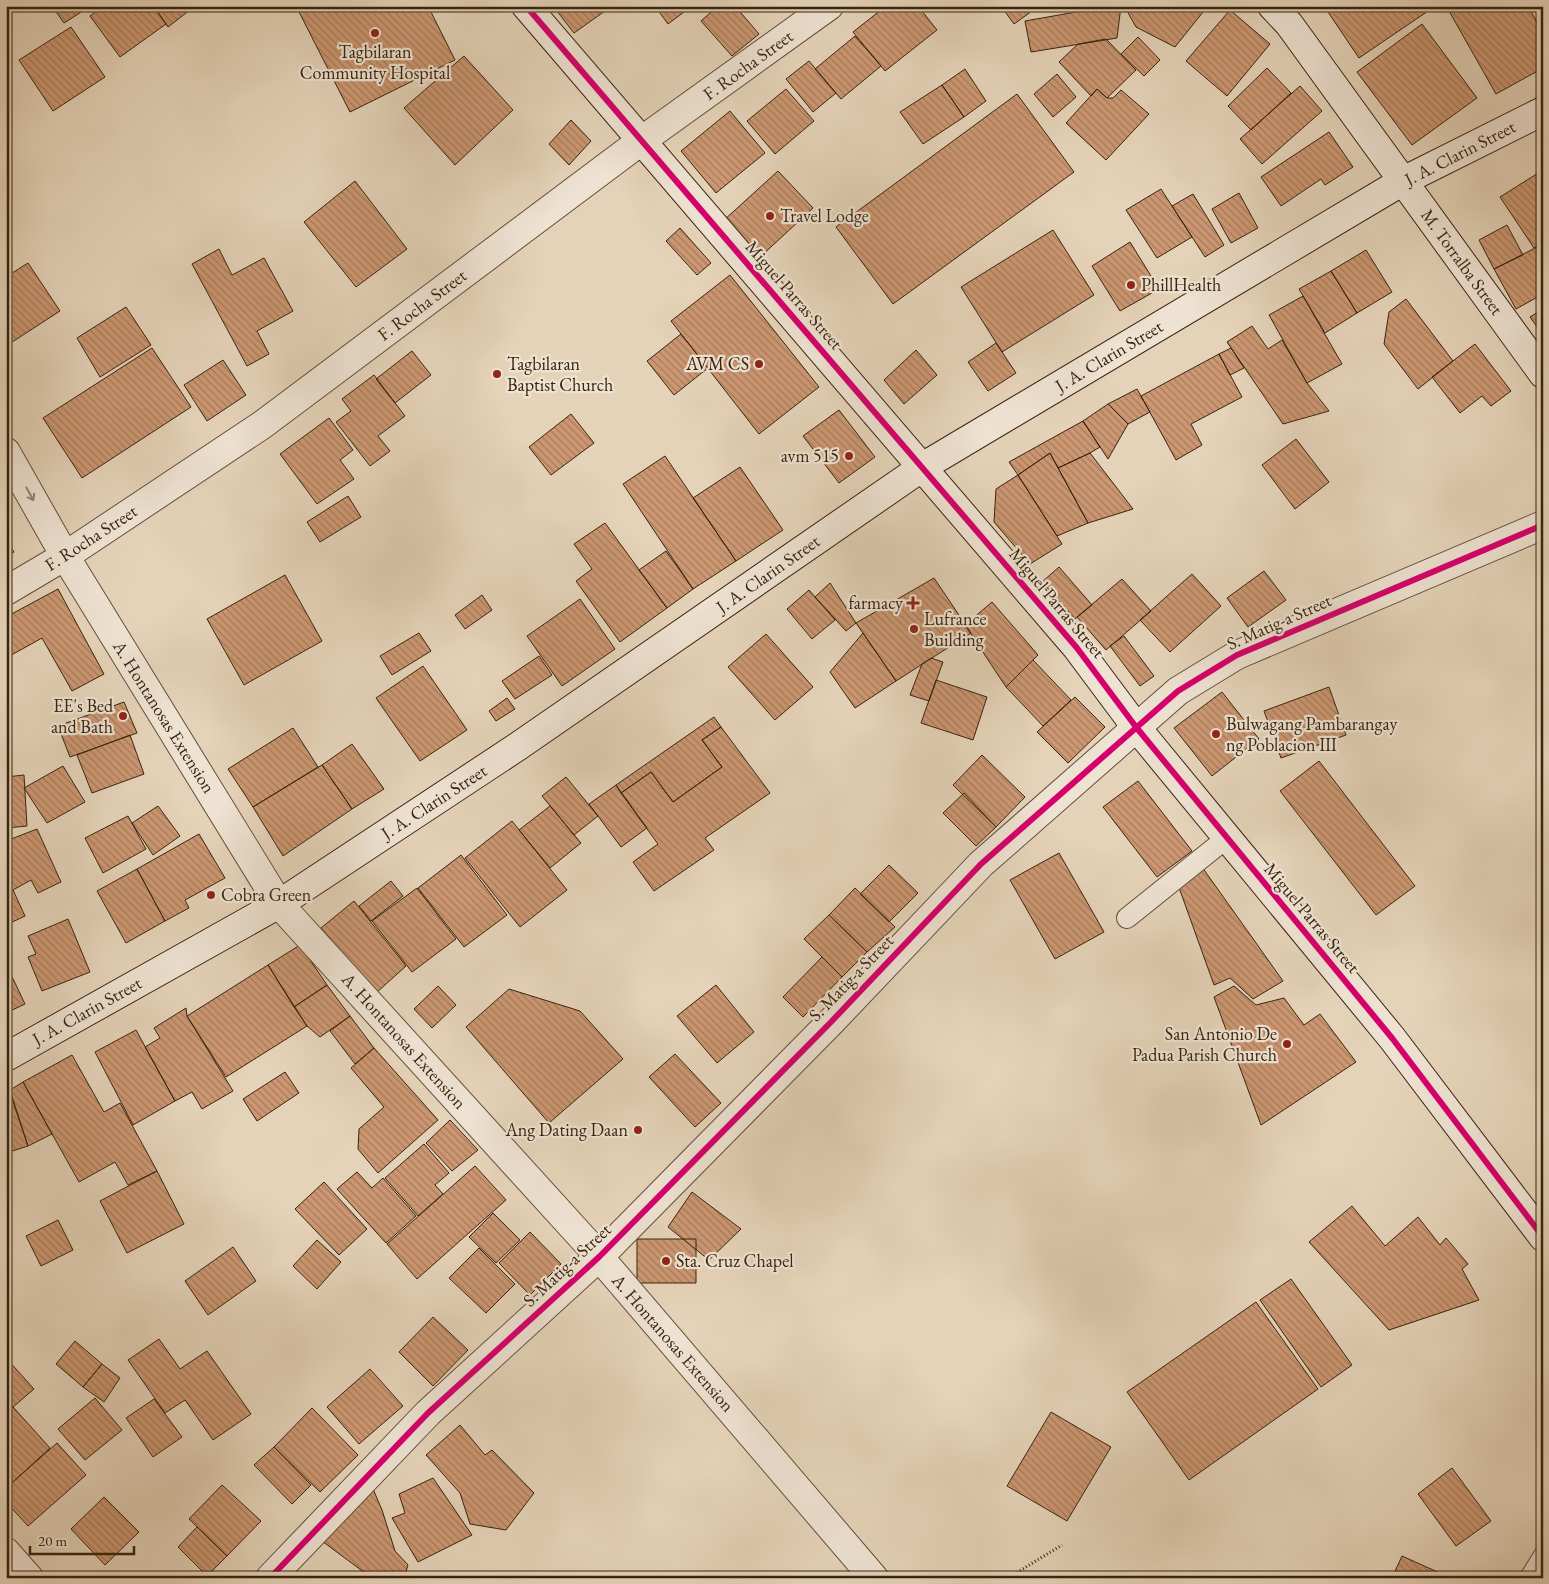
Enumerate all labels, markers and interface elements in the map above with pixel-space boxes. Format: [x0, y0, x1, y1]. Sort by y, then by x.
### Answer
street label: F. Rocha Street [698, 24, 797, 105]
marker: Tagbilaran Community Hospital [369, 27, 381, 39]
place label: Tagbilaran Community Hospital [300, 40, 450, 84]
street label: J. A. Clarin Street [1399, 115, 1519, 191]
place label: Travel Lodge [780, 204, 869, 227]
street label: M. Torralba Street [1416, 204, 1509, 320]
marker: Travel Lodge [764, 210, 776, 222]
street label: Miguel Parras Street [741, 235, 848, 354]
street label: F. Rocha Street [373, 263, 471, 346]
place label: PhillHealth [1141, 273, 1221, 296]
marker: PhillHealth [1125, 279, 1137, 291]
street label: J. A. Clarin Street [1049, 314, 1167, 398]
place label: Tagbilaran Baptist Church [507, 352, 613, 396]
place label: AVM CS [685, 352, 749, 375]
marker: AVM CS [753, 358, 765, 370]
marker: Tagbilaran Baptist Church [491, 368, 503, 380]
place label: avm 515 [781, 444, 839, 467]
marker: avm 515 [843, 450, 855, 462]
one-way arrow [25, 487, 35, 502]
street label: F. Rocha Street [40, 499, 142, 576]
street label: J. A. Clarin Street [710, 529, 824, 619]
street label: Miguel Parras Street [1004, 543, 1111, 663]
street label: S. Matig-a Street [1223, 588, 1335, 655]
place label: farmacy [848, 591, 903, 614]
marker: farmacy [907, 597, 919, 609]
place label: Lufrance Building [924, 607, 986, 651]
marker: Lufrance Building [908, 623, 920, 635]
street label: A. Hontanosas Extension [108, 635, 221, 798]
place label: EE's Bed and Bath [51, 694, 114, 738]
marker: EE's Bed and Bath [117, 710, 129, 722]
place label: Bulwagang Pambarangay ng Poblacion Ⅲ [1226, 712, 1397, 756]
marker: Bulwagang Pambarangay ng Poblacion Ⅲ [1210, 728, 1222, 740]
street label: J. A. Clarin Street [375, 759, 491, 845]
street label: Miguel Parras Street [1259, 858, 1366, 978]
place label: Cobra Green [221, 883, 312, 906]
marker: Cobra Green [205, 889, 217, 901]
street label: S. Matig-a Street [803, 929, 898, 1026]
street label: A. Hontanosas Extension [336, 967, 472, 1114]
street label: J. A. Clarin Street [26, 971, 146, 1051]
place label: San Antonio De Padua Parish Church [1132, 1022, 1277, 1066]
marker: San Antonio De Padua Parish Church [1281, 1038, 1293, 1050]
place label: Ang Dating Daan [504, 1118, 628, 1141]
marker: Ang Dating Daan [632, 1124, 644, 1136]
street label: S. Matig-a Street [518, 1218, 616, 1311]
place label: Sta. Cruz Chapel [676, 1249, 794, 1272]
marker: Sta. Cruz Chapel [660, 1255, 672, 1267]
street label: A. Hontanosas Extension [606, 1268, 740, 1417]
scale bar [30, 1524, 134, 1556]
text: 20 m [38, 1531, 67, 1550]

